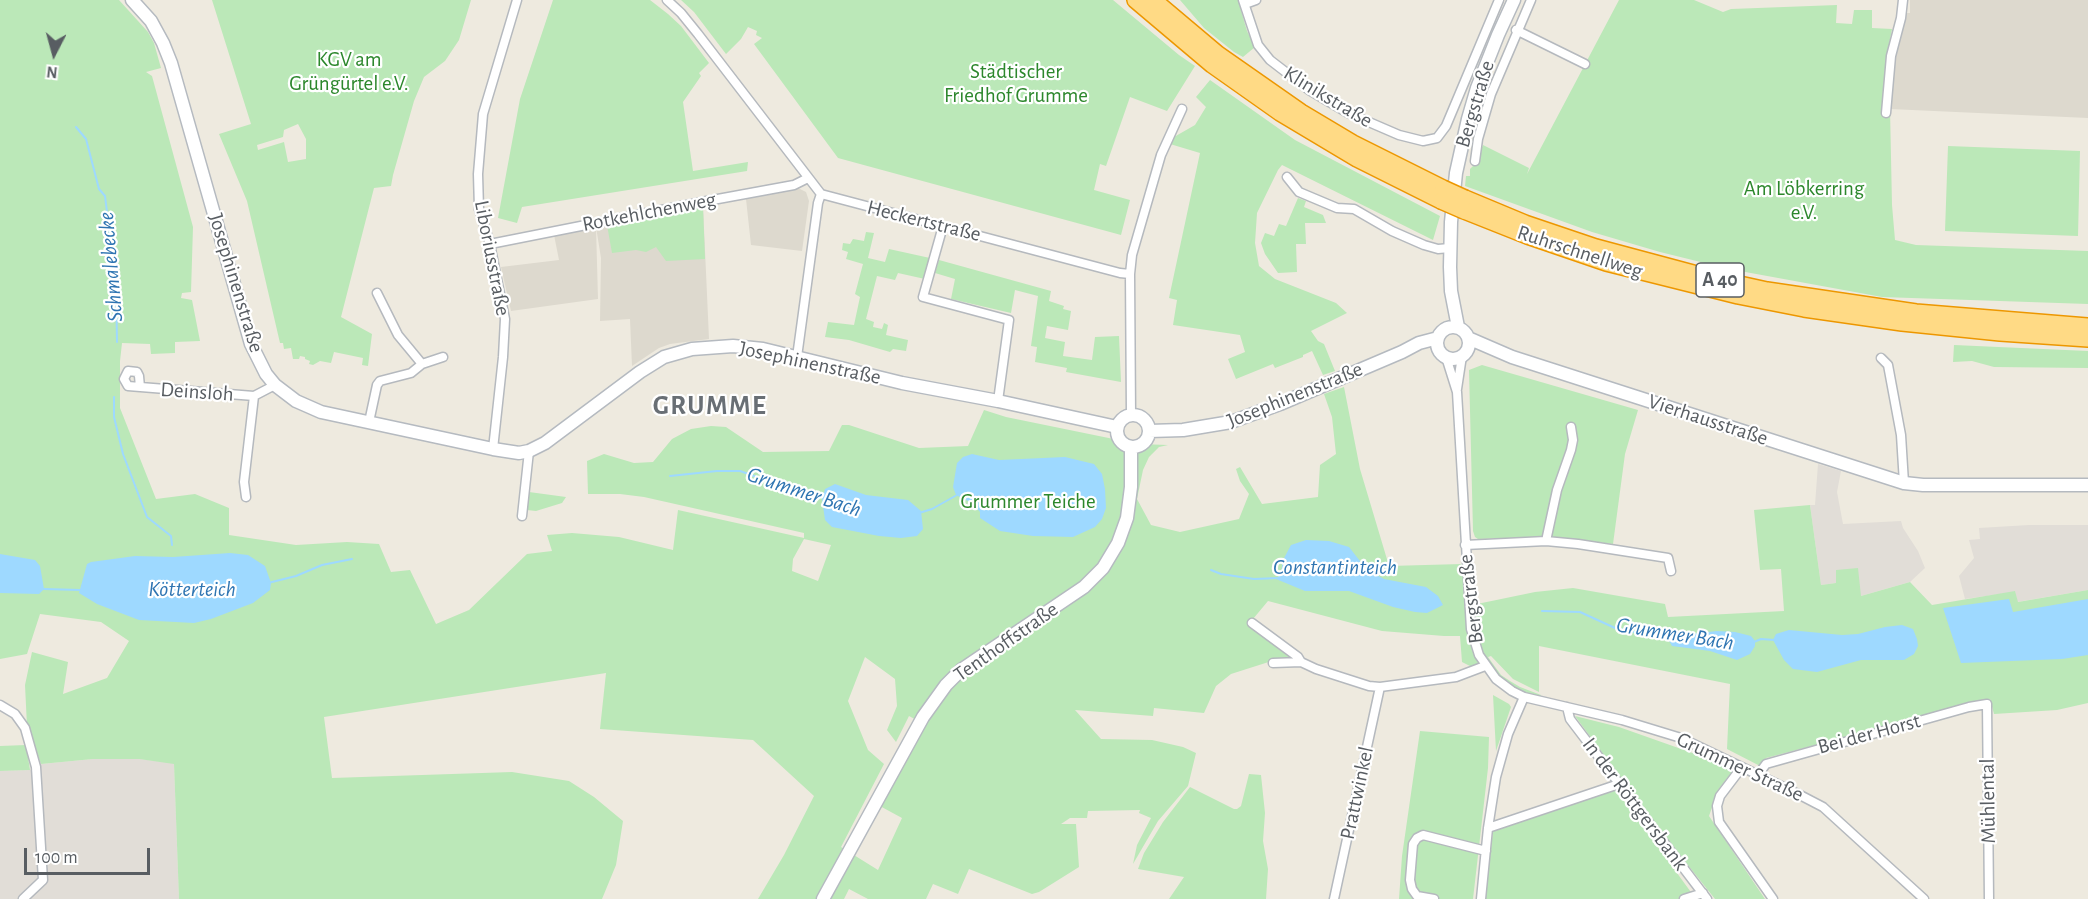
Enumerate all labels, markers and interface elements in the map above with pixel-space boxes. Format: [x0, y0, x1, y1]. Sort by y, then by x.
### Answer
north arrow [24, 24, 84, 84]
park label: KGV am Grüngürtel e.V. [289, 47, 409, 97]
street label: Bergstraße [1450, 57, 1500, 151]
park label: Städtischer Friedhof Grumme [944, 59, 1088, 109]
street label: Klinikstraße [1279, 61, 1377, 133]
text: N [46, 63, 58, 80]
park label: Am Löbkerring e.V. [1744, 176, 1864, 226]
street label: Rotkehlchenweg [580, 187, 718, 237]
street label: Heckertstraße [865, 195, 983, 247]
street label: Liboriusstraße [468, 198, 516, 318]
street label: Josephinenstraße [203, 210, 269, 356]
water label: Schmalebecke [93, 211, 129, 323]
street label: Ruhrschnellweg [1514, 220, 1646, 284]
road number: A 40 [1696, 263, 1744, 297]
street label: Josephinenstraße [737, 336, 883, 390]
street label: Josephinenstraße [1224, 356, 1366, 434]
street label: Deinsloh [160, 377, 234, 407]
street label: Vierhausstraße [1645, 389, 1771, 451]
district label: GRUMME [653, 390, 767, 422]
water label: Grummer Bach [744, 461, 864, 523]
park label: Grummer Teiche [960, 489, 1096, 515]
street label: Bergstraße [1453, 553, 1489, 645]
water label: Constantinteich [1273, 554, 1397, 580]
water label: Kötterteich [148, 576, 236, 602]
street label: Tenthoffstraße [949, 597, 1063, 687]
water label: Grummer Bach [1614, 612, 1736, 656]
street label: Bei der Horst [1815, 708, 1923, 760]
street label: Grummer Straße [1673, 727, 1807, 807]
street label: In der Röttgersbank [1577, 733, 1693, 875]
street label: Prattwinkel [1335, 744, 1379, 842]
street label: Mühlental [1975, 758, 2001, 844]
scale bar [27, 836, 153, 874]
text: 100 m [35, 849, 78, 867]

